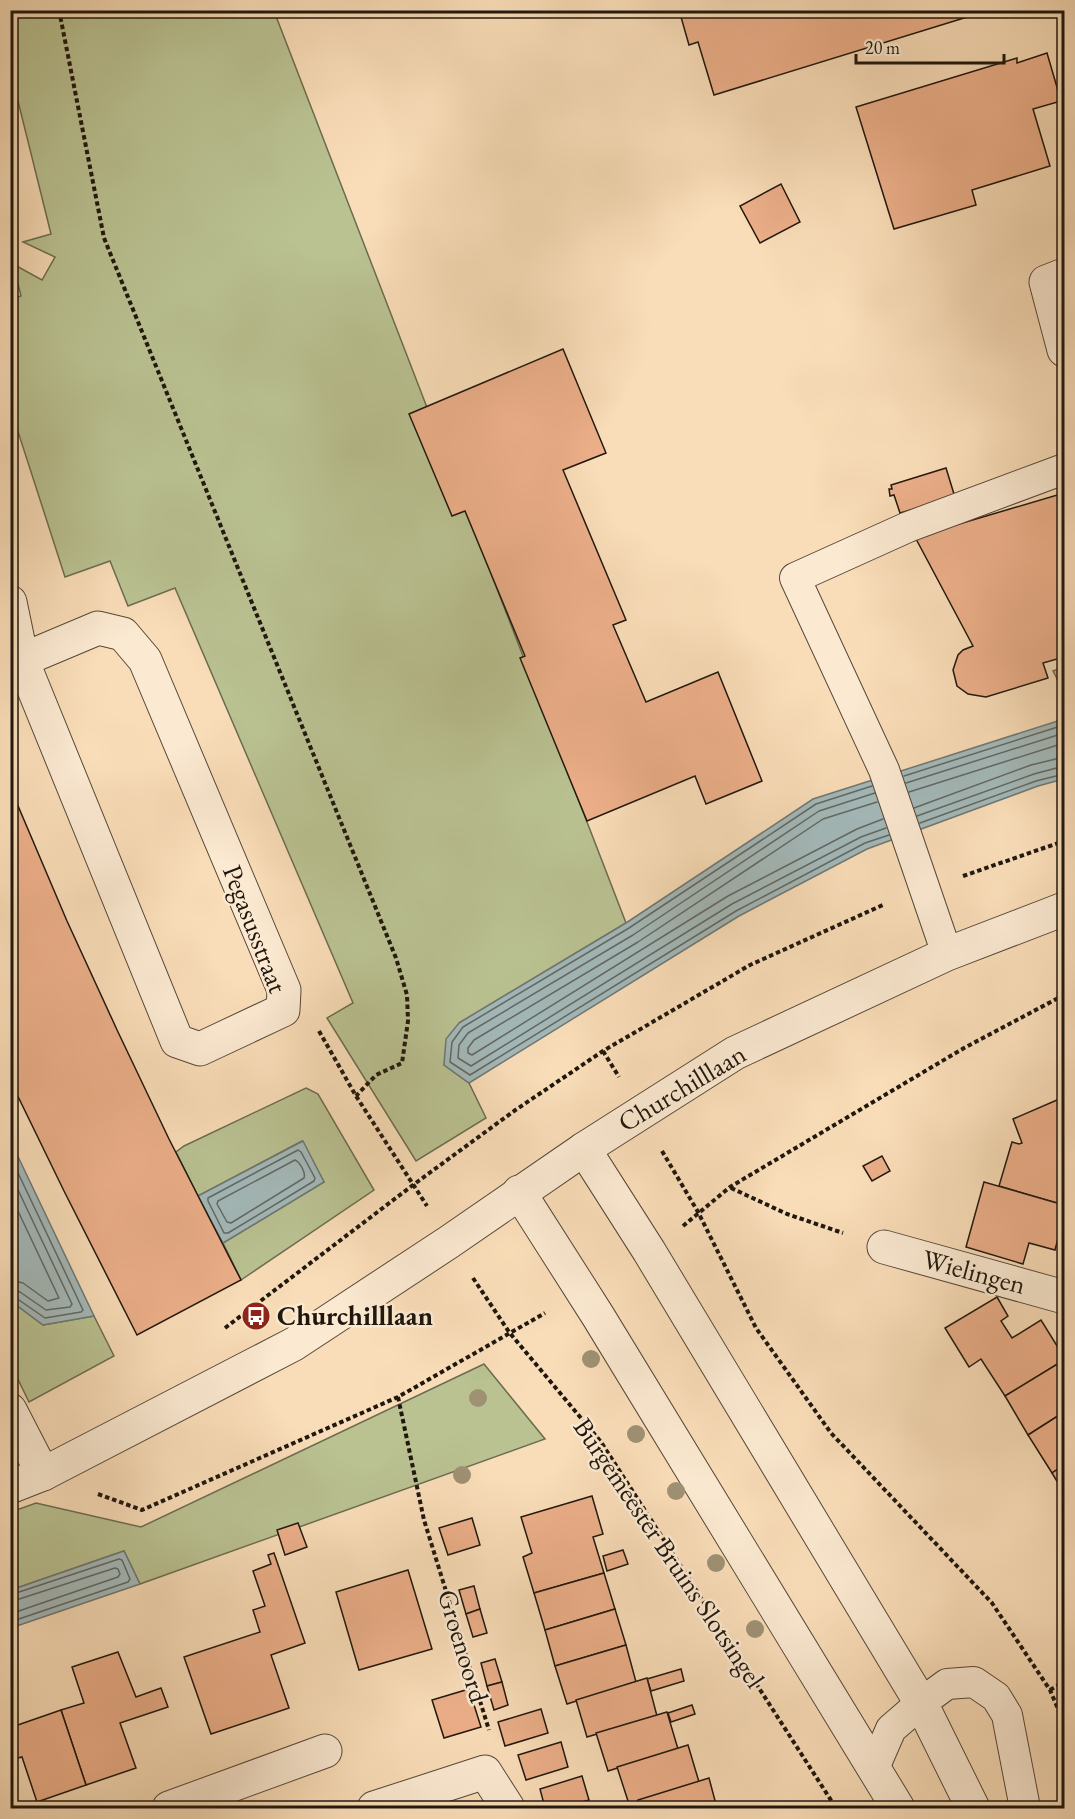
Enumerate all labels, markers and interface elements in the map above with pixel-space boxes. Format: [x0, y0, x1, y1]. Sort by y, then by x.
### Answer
scale bar [856, 27, 1004, 65]
text: 20 m [865, 36, 900, 59]
street label: Pegasusstraat [215, 860, 296, 998]
street label: Churchilllaan [611, 1036, 752, 1139]
street label: Wielingen [919, 1241, 1029, 1302]
place label: Churchilllaan [277, 1298, 433, 1333]
bus stop icon: Churchilllaan [240, 1300, 272, 1332]
street label: Burgemeester Bruins Slotsingel [566, 1411, 773, 1695]
street label: Groenoord [430, 1585, 497, 1707]

